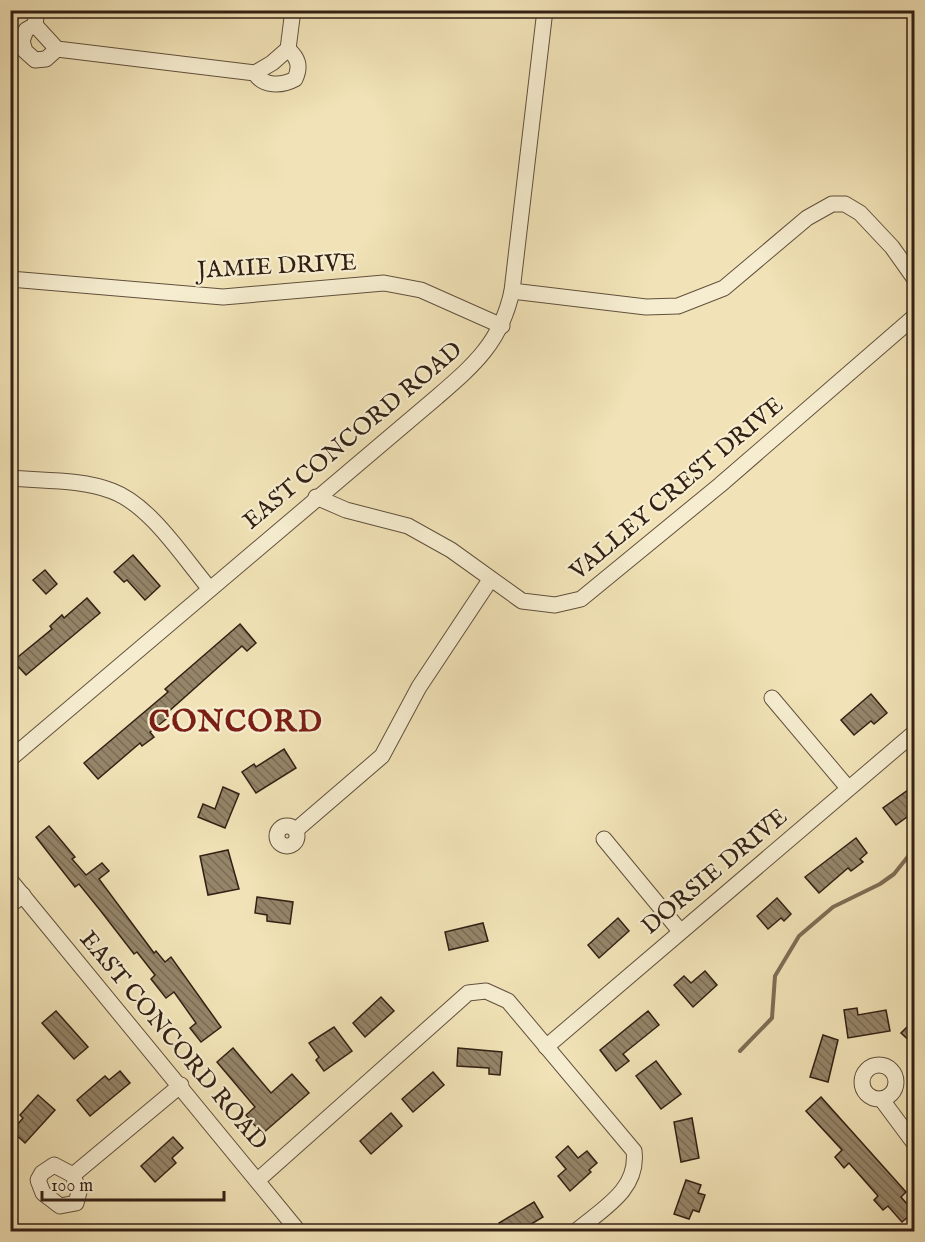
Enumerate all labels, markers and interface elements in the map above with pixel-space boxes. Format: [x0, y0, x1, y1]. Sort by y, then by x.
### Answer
street label: JAMIE DRIVE [193, 247, 358, 287]
street label: EAST CONCORD ROAD [237, 335, 469, 537]
street label: VALLEY CREST DRIVE [563, 391, 790, 588]
district label: CONCORD [149, 704, 323, 742]
street label: DORSIE DRIVE [636, 802, 794, 942]
street label: EAST CONCORD ROAD [72, 925, 274, 1157]
scale bar [42, 1164, 224, 1202]
text: 100 m [51, 1175, 93, 1198]

